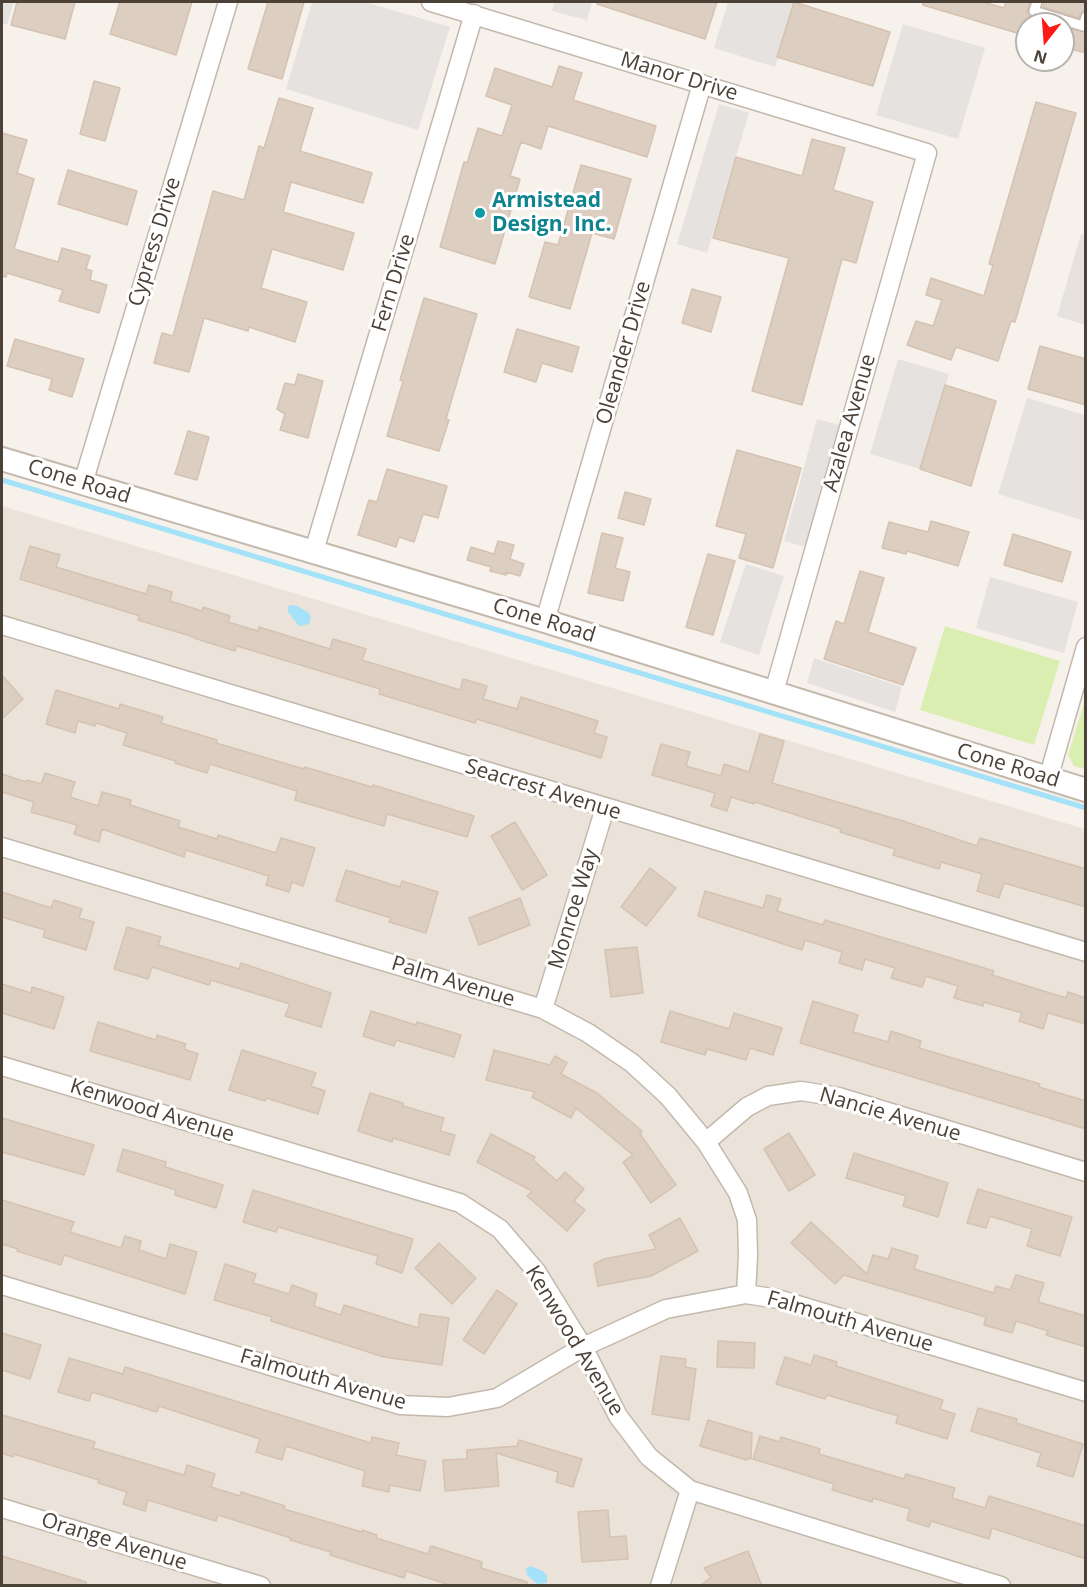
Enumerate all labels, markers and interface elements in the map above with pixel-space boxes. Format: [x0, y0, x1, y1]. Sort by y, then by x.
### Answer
north arrow [1015, 12, 1075, 72]
text: N [1031, 45, 1050, 70]
street label: Manor Drive [617, 47, 741, 107]
street label: Cypress Drive [123, 174, 187, 310]
place label: Armistead Design, Inc. [492, 188, 611, 238]
marker: Armistead Design, Inc. [473, 206, 487, 220]
street label: Fern Drive [367, 231, 421, 335]
street label: Oleander Drive [591, 278, 657, 428]
street label: Azalea Avenue [818, 351, 882, 495]
street label: Cone Road [25, 454, 133, 510]
street label: Cone Road [490, 593, 598, 649]
street label: Cone Road [954, 738, 1062, 794]
street label: Seacrest Avenue [462, 754, 624, 826]
street label: Monroe Way [544, 846, 604, 972]
street label: Palm Avenue [388, 951, 518, 1013]
street label: Kenwood Avenue [67, 1074, 237, 1148]
street label: Nancie Avenue [816, 1083, 964, 1147]
street label: Kenwood Avenue [519, 1261, 629, 1421]
street label: Falmouth Avenue [764, 1286, 936, 1358]
street label: Falmouth Avenue [237, 1344, 409, 1416]
street label: Orange Avenue [38, 1508, 190, 1576]

